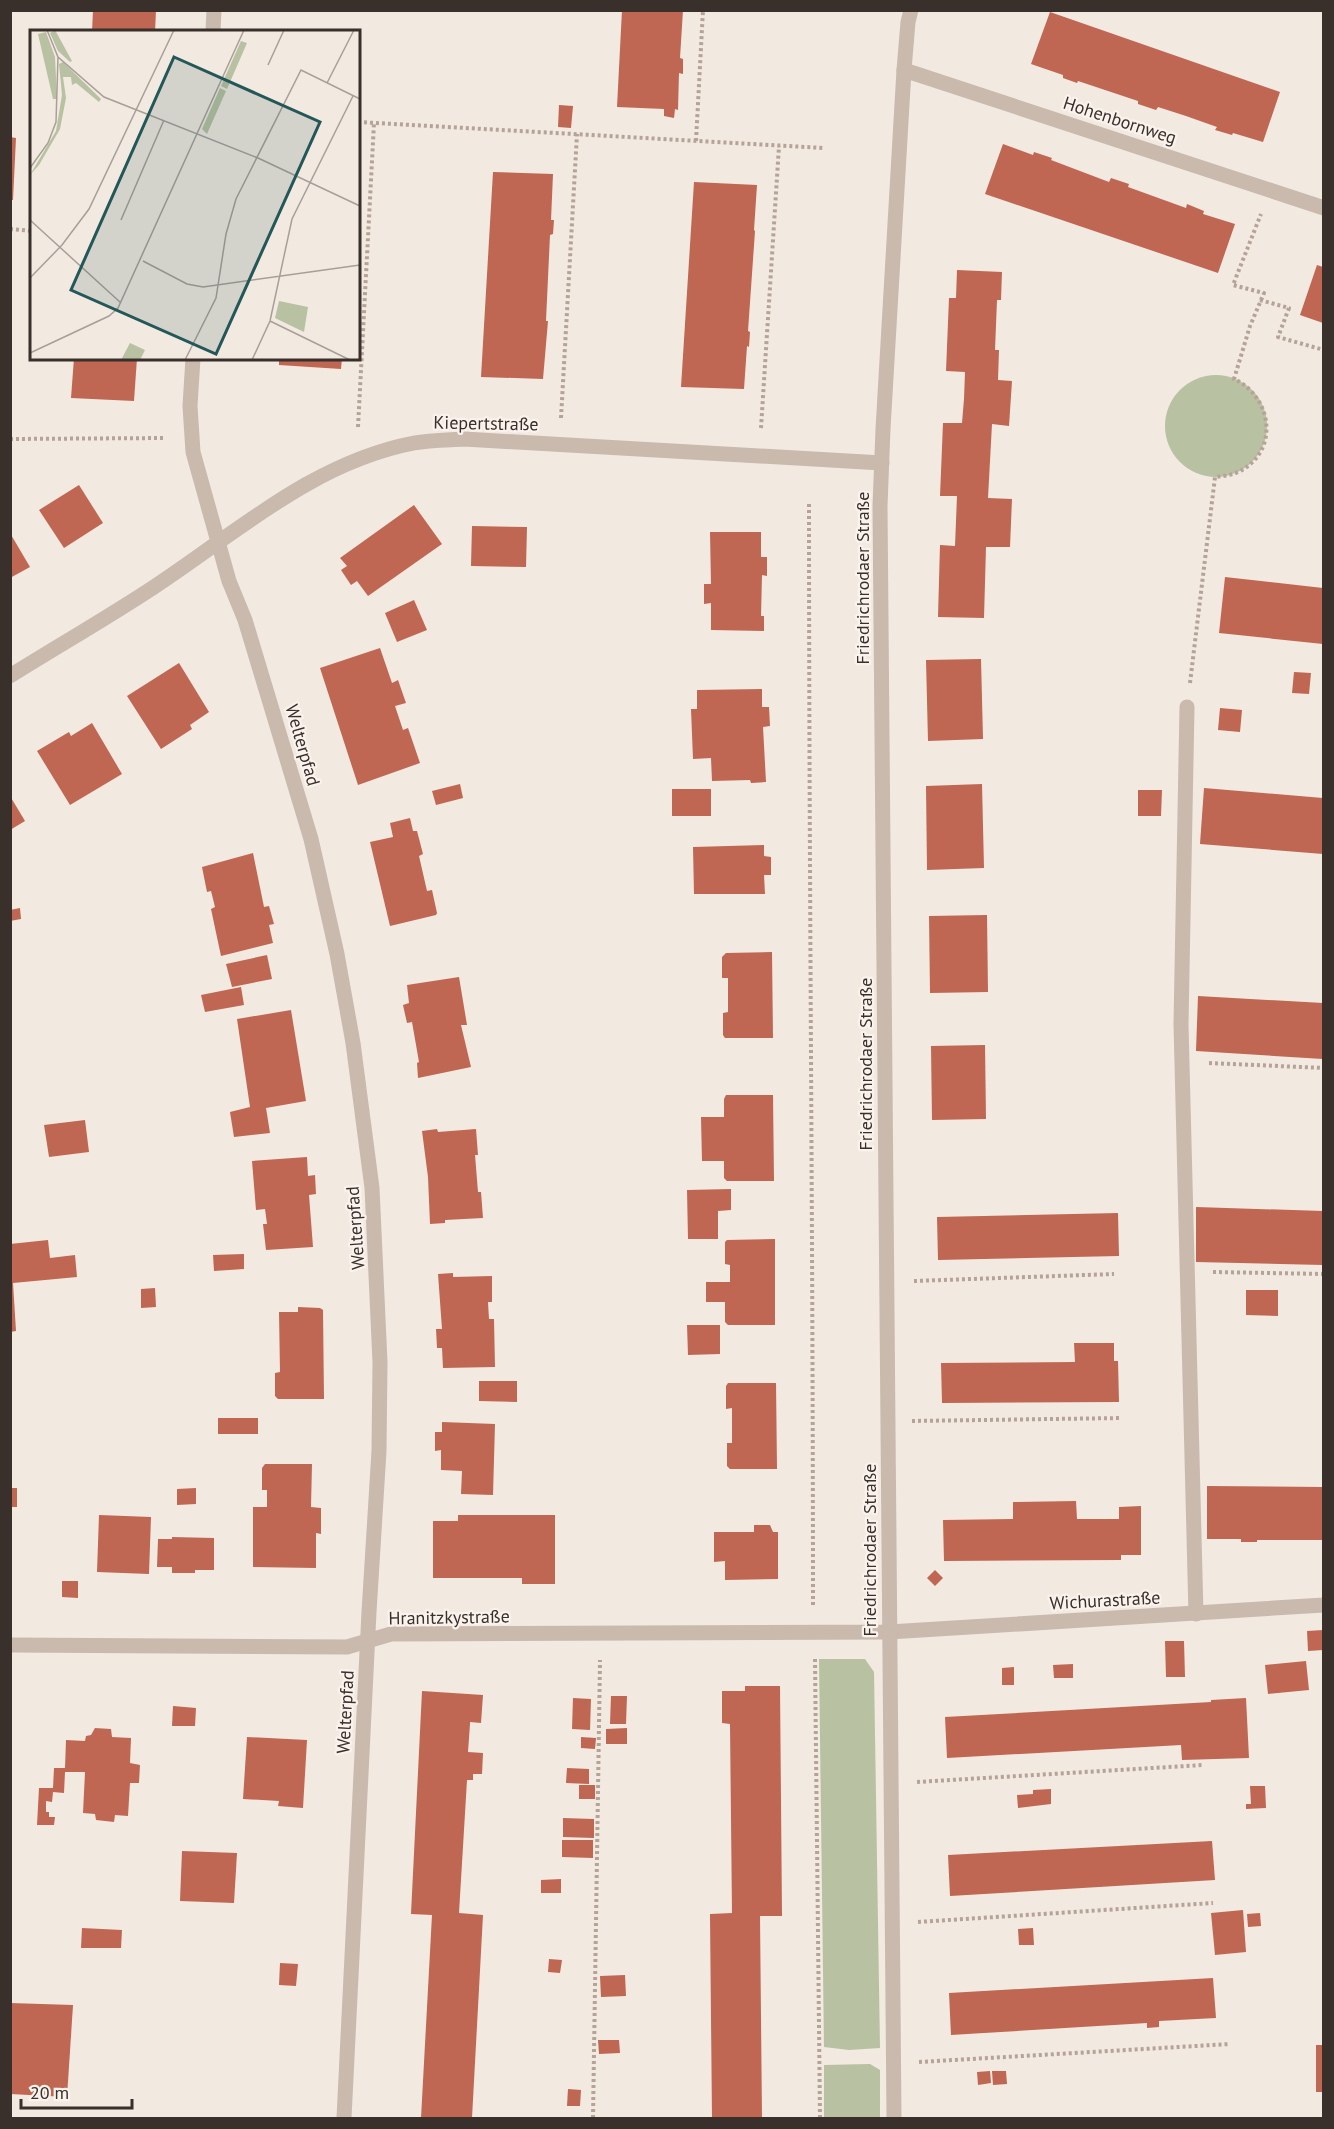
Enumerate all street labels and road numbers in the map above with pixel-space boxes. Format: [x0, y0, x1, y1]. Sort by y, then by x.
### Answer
street label: Hohenbornweg [1061, 91, 1179, 149]
street label: Kiepertstraße [433, 411, 539, 435]
street label: Friedrichrodaer Straße [851, 492, 874, 664]
street label: Welterpfad [280, 702, 326, 788]
street label: Friedrichrodaer Straße [854, 978, 877, 1150]
street label: Welterpfad [341, 1186, 369, 1270]
street label: Friedrichrodaer Straße [858, 1464, 881, 1636]
street label: Wichurastraße [1049, 1586, 1161, 1614]
street label: Hranitzkystraße [388, 1604, 510, 1630]
street label: Welterpfad [331, 1670, 359, 1754]

